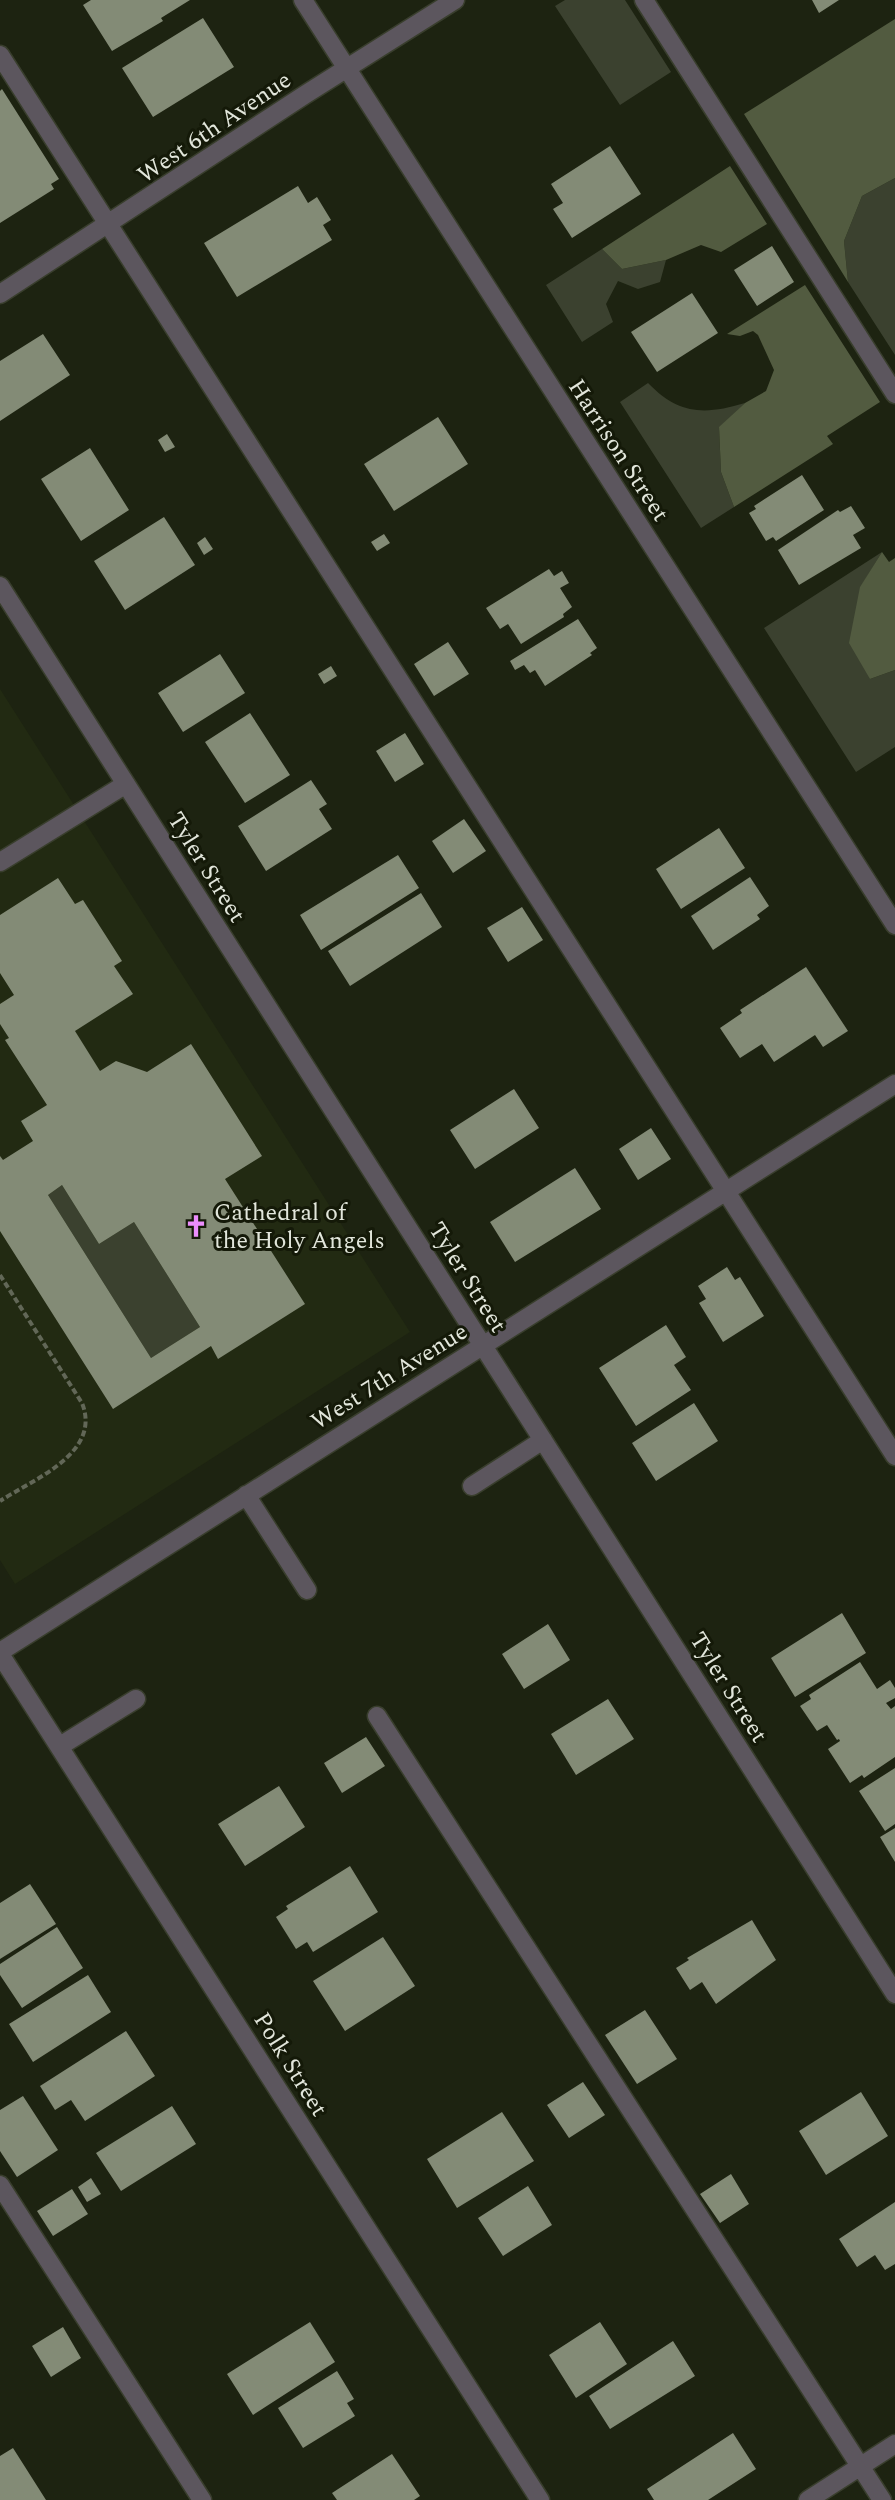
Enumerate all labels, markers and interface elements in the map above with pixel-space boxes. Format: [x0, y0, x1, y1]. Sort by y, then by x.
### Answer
street label: West 6th Avenue [130, 63, 299, 193]
street label: Harrison Street [558, 372, 678, 529]
street label: Tyler Street [158, 805, 255, 930]
place label: Cathedral of the Holy Angels [214, 1195, 385, 1259]
church icon: Cathedral of the Holy Angels [183, 1213, 209, 1239]
street label: Tyler Street [419, 1215, 516, 1340]
street label: West 7th Avenue [304, 1314, 475, 1440]
street label: Tyler Street [680, 1625, 777, 1750]
street label: Polk Street [244, 2005, 336, 2124]

